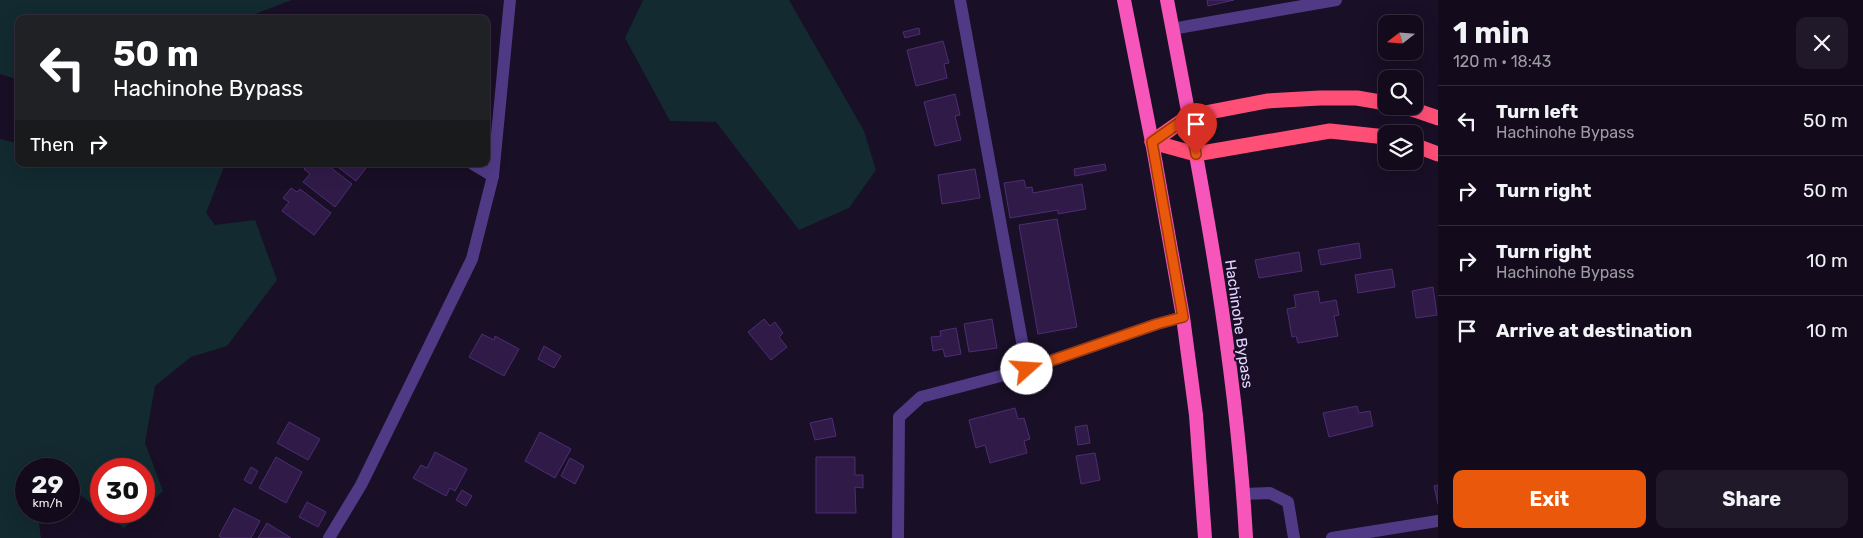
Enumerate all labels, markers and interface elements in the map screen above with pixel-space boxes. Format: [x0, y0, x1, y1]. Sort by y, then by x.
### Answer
north arrow [1378, 15, 1422, 60]
map controls [1378, 15, 1423, 170]
text: 1 min [1453, 15, 1530, 51]
button: close [1796, 17, 1848, 69]
text: 50 m [113, 33, 199, 75]
icon: left [30, 35, 95, 100]
text: 120 m · 18:43 [1453, 52, 1551, 71]
button: search [1378, 70, 1423, 115]
text: Hachinohe Bypass [113, 75, 303, 102]
text: Turn left [1496, 100, 1578, 123]
pin [1175, 103, 1217, 154]
icon: left [1453, 107, 1481, 135]
text: 50 m [1803, 109, 1848, 132]
icon: arrive [1182, 110, 1210, 138]
text: Hachinohe Bypass [1496, 123, 1634, 142]
button: layers [1378, 125, 1423, 170]
icon: right [84, 130, 112, 158]
text: Then [30, 133, 74, 156]
icon: right [1453, 177, 1481, 205]
text: Turn right [1496, 179, 1591, 202]
text: 50 m [1803, 179, 1848, 202]
text: Turn right [1496, 240, 1591, 263]
icon: right [1453, 247, 1481, 275]
text: 10 m [1806, 249, 1848, 272]
street label: Hachinohe Bypass [1221, 258, 1257, 390]
text: Hachinohe Bypass [1496, 263, 1634, 282]
icon: arrive [1453, 317, 1481, 345]
text: Arrive at destination [1496, 319, 1692, 342]
text: 10 m [1806, 319, 1848, 342]
position arrow [1000, 342, 1052, 394]
speed limit sign: 30 [90, 458, 155, 523]
text: 29 [31, 470, 64, 499]
button: Exit [1453, 470, 1646, 528]
button: Share [1656, 470, 1848, 528]
text: km/h [33, 496, 62, 510]

